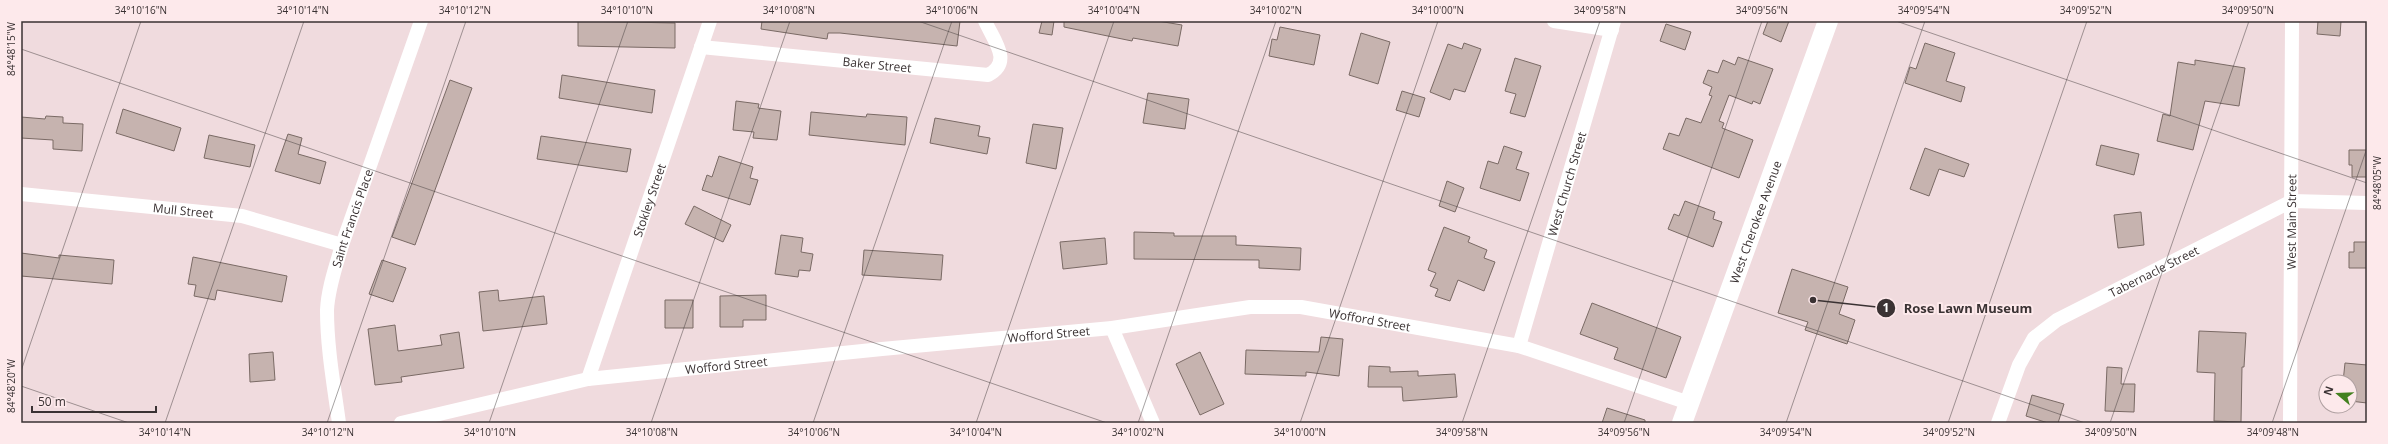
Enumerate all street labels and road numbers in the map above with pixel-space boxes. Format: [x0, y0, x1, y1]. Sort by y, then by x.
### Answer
street label: Baker Street [842, 52, 912, 76]
street label: West Church Street [1543, 130, 1590, 238]
street label: West Cherokee Avenue [1725, 158, 1785, 286]
street label: Stokley Street [629, 161, 669, 239]
street label: Saint Francis Place [327, 166, 377, 270]
street label: West Main Street [2282, 174, 2300, 270]
street label: Mull Street [152, 199, 214, 222]
street label: Tabernacle Street [2106, 241, 2201, 301]
street label: Wofford Street [1328, 304, 1412, 335]
street label: Wofford Street [1007, 322, 1091, 346]
street label: Wofford Street [684, 352, 768, 378]

